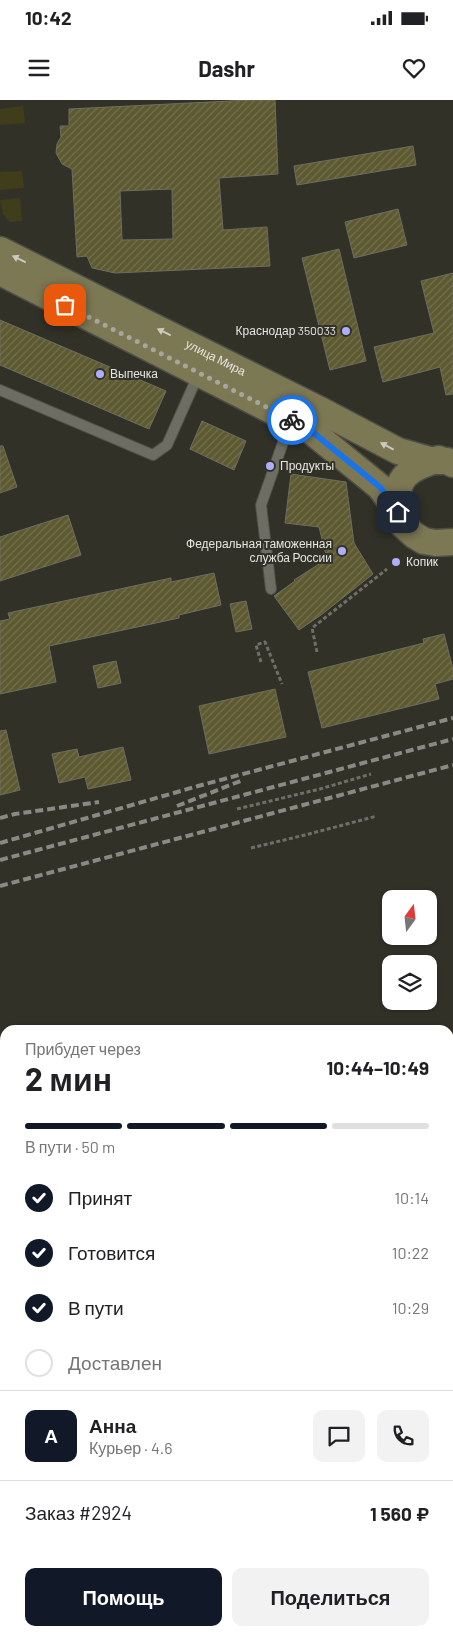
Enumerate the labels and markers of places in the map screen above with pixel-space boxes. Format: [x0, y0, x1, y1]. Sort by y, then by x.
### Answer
pin [44, 284, 86, 326]
place label: Краснодар 350033 [236, 323, 336, 338]
marker: Краснодар 350033 [340, 325, 352, 337]
place label: Выпечка [110, 366, 158, 380]
marker: Выпечка [94, 368, 106, 380]
place label: Продукты [280, 458, 334, 473]
marker: Продукты [264, 460, 276, 472]
pin [377, 491, 419, 533]
place label: Федеральная таможенная служба России [186, 536, 332, 565]
marker: Федеральная таможенная служба России [336, 545, 348, 557]
place label: Копик [406, 554, 439, 568]
marker: Копик [390, 556, 402, 568]

